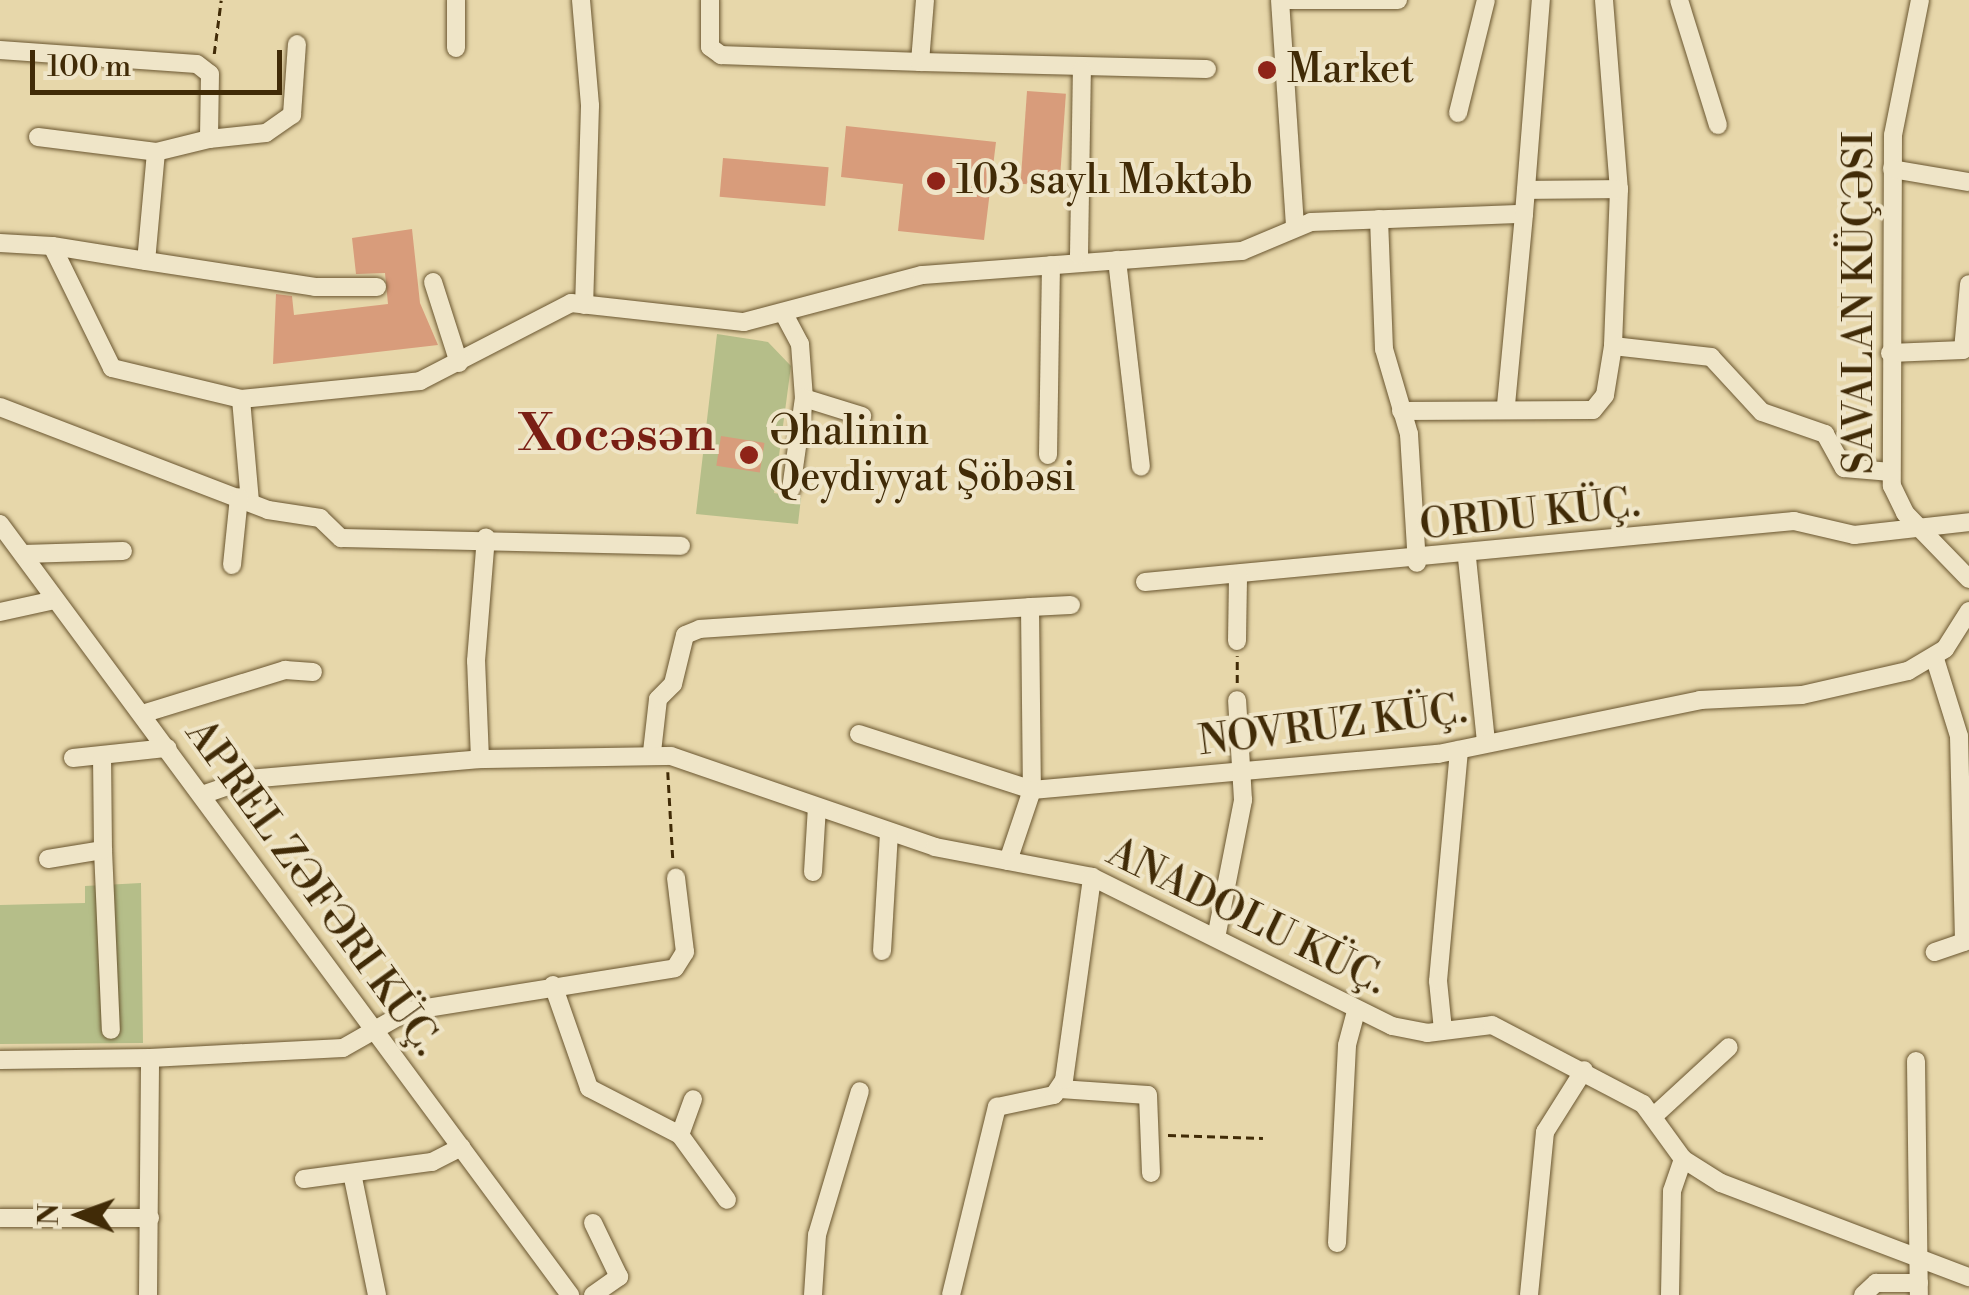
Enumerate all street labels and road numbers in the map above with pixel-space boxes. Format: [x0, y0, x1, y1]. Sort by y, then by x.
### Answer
street label: SAVALAN KÜÇƏSI [1836, 132, 1884, 474]
street label: ORDU KÜÇ. [1417, 480, 1643, 550]
street label: NOVRUZ KÜÇ. [1196, 686, 1470, 766]
street label: APREL ZƏFƏRI KÜÇ. [175, 711, 451, 1065]
street label: ANADOLU KÜÇ. [1100, 829, 1394, 1005]

